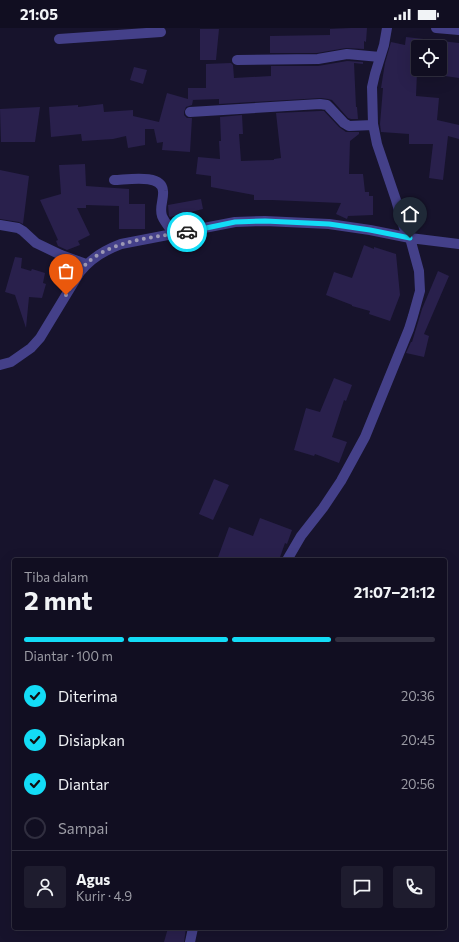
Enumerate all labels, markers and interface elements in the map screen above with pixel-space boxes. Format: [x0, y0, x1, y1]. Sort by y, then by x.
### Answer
text: 21:05 [20, 5, 58, 23]
map controls [411, 40, 447, 76]
button: locate [411, 40, 447, 76]
pin [393, 197, 427, 238]
icon: home [399, 203, 421, 225]
courier [167, 212, 207, 252]
icon: car [176, 221, 198, 243]
pin [49, 254, 83, 295]
icon: bag [55, 260, 77, 282]
text: Tiba dalam [24, 569, 88, 585]
text: 21:07–21:12 [354, 583, 435, 601]
text: 2 mnt [24, 584, 92, 615]
text: Diantar · 100 m [24, 648, 113, 664]
icon: check [24, 685, 46, 707]
text: Diterima [58, 687, 118, 705]
text: 20:36 [401, 688, 435, 704]
icon: check [24, 729, 46, 751]
text: Disiapkan [58, 731, 125, 749]
text: 20:45 [401, 732, 435, 748]
icon: check [24, 773, 46, 795]
text: Diantar [58, 775, 109, 793]
text: 20:56 [401, 776, 435, 792]
text: Sampai [58, 819, 108, 837]
button: person [24, 866, 66, 908]
button: chat [341, 866, 383, 908]
button: phone [393, 866, 435, 908]
text: Agus [76, 870, 110, 888]
text: Kurir · 4.9 [76, 888, 132, 904]

